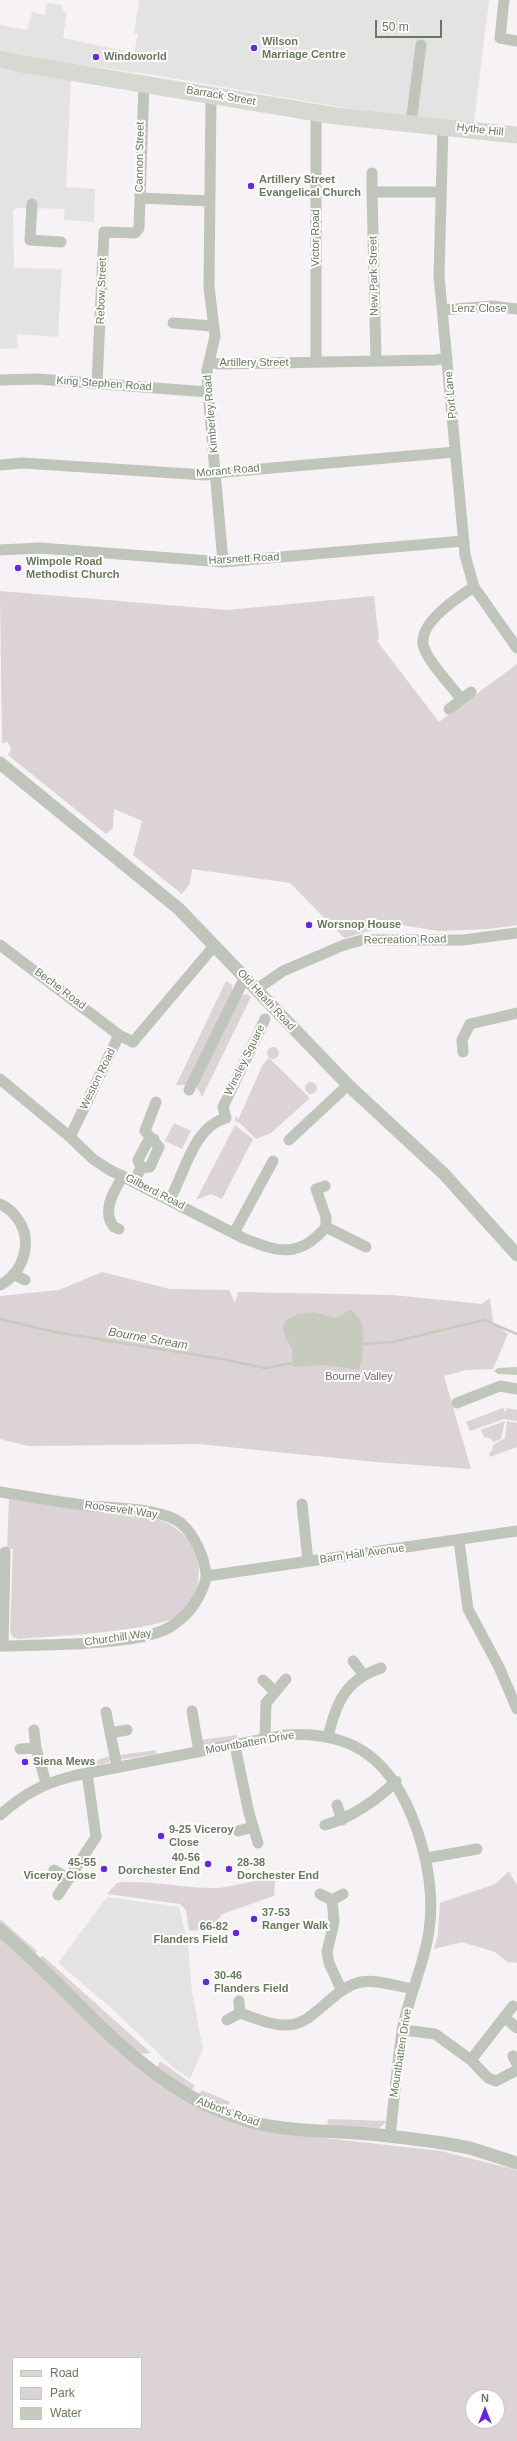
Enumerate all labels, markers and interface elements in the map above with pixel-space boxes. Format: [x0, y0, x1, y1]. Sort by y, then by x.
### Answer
scale bar [377, 12, 444, 38]
text: 50 m [382, 20, 409, 34]
place label: Wilson Marriage Centre [262, 35, 346, 61]
marker: Wilson Marriage Centre [249, 43, 259, 53]
place label: Windoworld [104, 50, 167, 64]
marker: Windoworld [91, 52, 101, 62]
street label: Barrack Street [185, 83, 257, 109]
street label: Cannon Street [133, 121, 147, 193]
street label: Hythe Hill [456, 121, 504, 139]
place label: Artillery Street Evangelical Church [259, 173, 361, 199]
marker: Artillery Street Evangelical Church [246, 181, 256, 191]
street label: Victor Road [309, 209, 323, 267]
street label: New Park Street [367, 236, 381, 316]
street label: Rebow Street [94, 257, 110, 325]
street label: Lenz Close [451, 302, 507, 316]
street label: Artillery Street [219, 356, 289, 370]
street label: Port Lane [442, 371, 460, 419]
street label: King Stephen Road [56, 374, 152, 394]
street label: Kimberley Road [201, 374, 221, 454]
street label: Morant Road [196, 462, 260, 480]
street label: Harsnett Road [208, 551, 280, 567]
place label: Wimpole Road Methodist Church [26, 555, 119, 581]
marker: Wimpole Road Methodist Church [13, 563, 23, 573]
place label: Worsnop House [317, 918, 401, 932]
marker: Worsnop House [304, 920, 314, 930]
street label: Recreation Road [364, 933, 446, 947]
street label: Beche Road [32, 966, 88, 1012]
street label: Old Heath Road [234, 967, 298, 1033]
street label: Winsley Square [222, 1022, 268, 1098]
street label: Weston Road [78, 1046, 118, 1112]
street label: Gilberd Road [123, 1171, 187, 1213]
water label: Bourne Stream [107, 1325, 189, 1353]
park label: Bourne Valley [325, 1370, 393, 1384]
street label: Roosevelt Way [84, 1498, 158, 1522]
street label: Barn Hall Avenue [319, 1542, 405, 1566]
street label: Churchill Way [84, 1627, 152, 1649]
street label: Mountbatten Drive [205, 1729, 295, 1757]
place label: Siena Mews [33, 1755, 95, 1769]
marker: Siena Mews [20, 1757, 30, 1767]
place label: 9-25 Viceroy Close [169, 1823, 234, 1849]
marker: 9-25 Viceroy Close [156, 1831, 166, 1841]
place label: 40-56 Dorchester End [118, 1851, 200, 1877]
place label: 45-55 Viceroy Close [23, 1856, 96, 1882]
place label: 28-38 Dorchester End [237, 1856, 319, 1882]
marker: 40-56 Dorchester End [203, 1859, 213, 1869]
marker: 45-55 Viceroy Close [99, 1864, 109, 1874]
marker: 28-38 Dorchester End [224, 1864, 234, 1874]
place label: 37-53 Ranger Walk [262, 1906, 328, 1932]
marker: 37-53 Ranger Walk [249, 1914, 259, 1924]
place label: 66-82 Flanders Field [153, 1920, 228, 1946]
marker: 66-82 Flanders Field [231, 1928, 241, 1938]
place label: 30-46 Flanders Field [214, 1969, 289, 1995]
marker: 30-46 Flanders Field [201, 1977, 211, 1987]
street label: Mountbatten Drive [387, 2008, 415, 2098]
street label: Abbot's Road [195, 2095, 261, 2129]
legend [12, 2357, 142, 2429]
text: Road [50, 2366, 79, 2380]
text: Park [50, 2386, 75, 2400]
north arrow [465, 2389, 505, 2429]
text: N [481, 2392, 489, 2404]
text: Water [50, 2406, 82, 2420]

